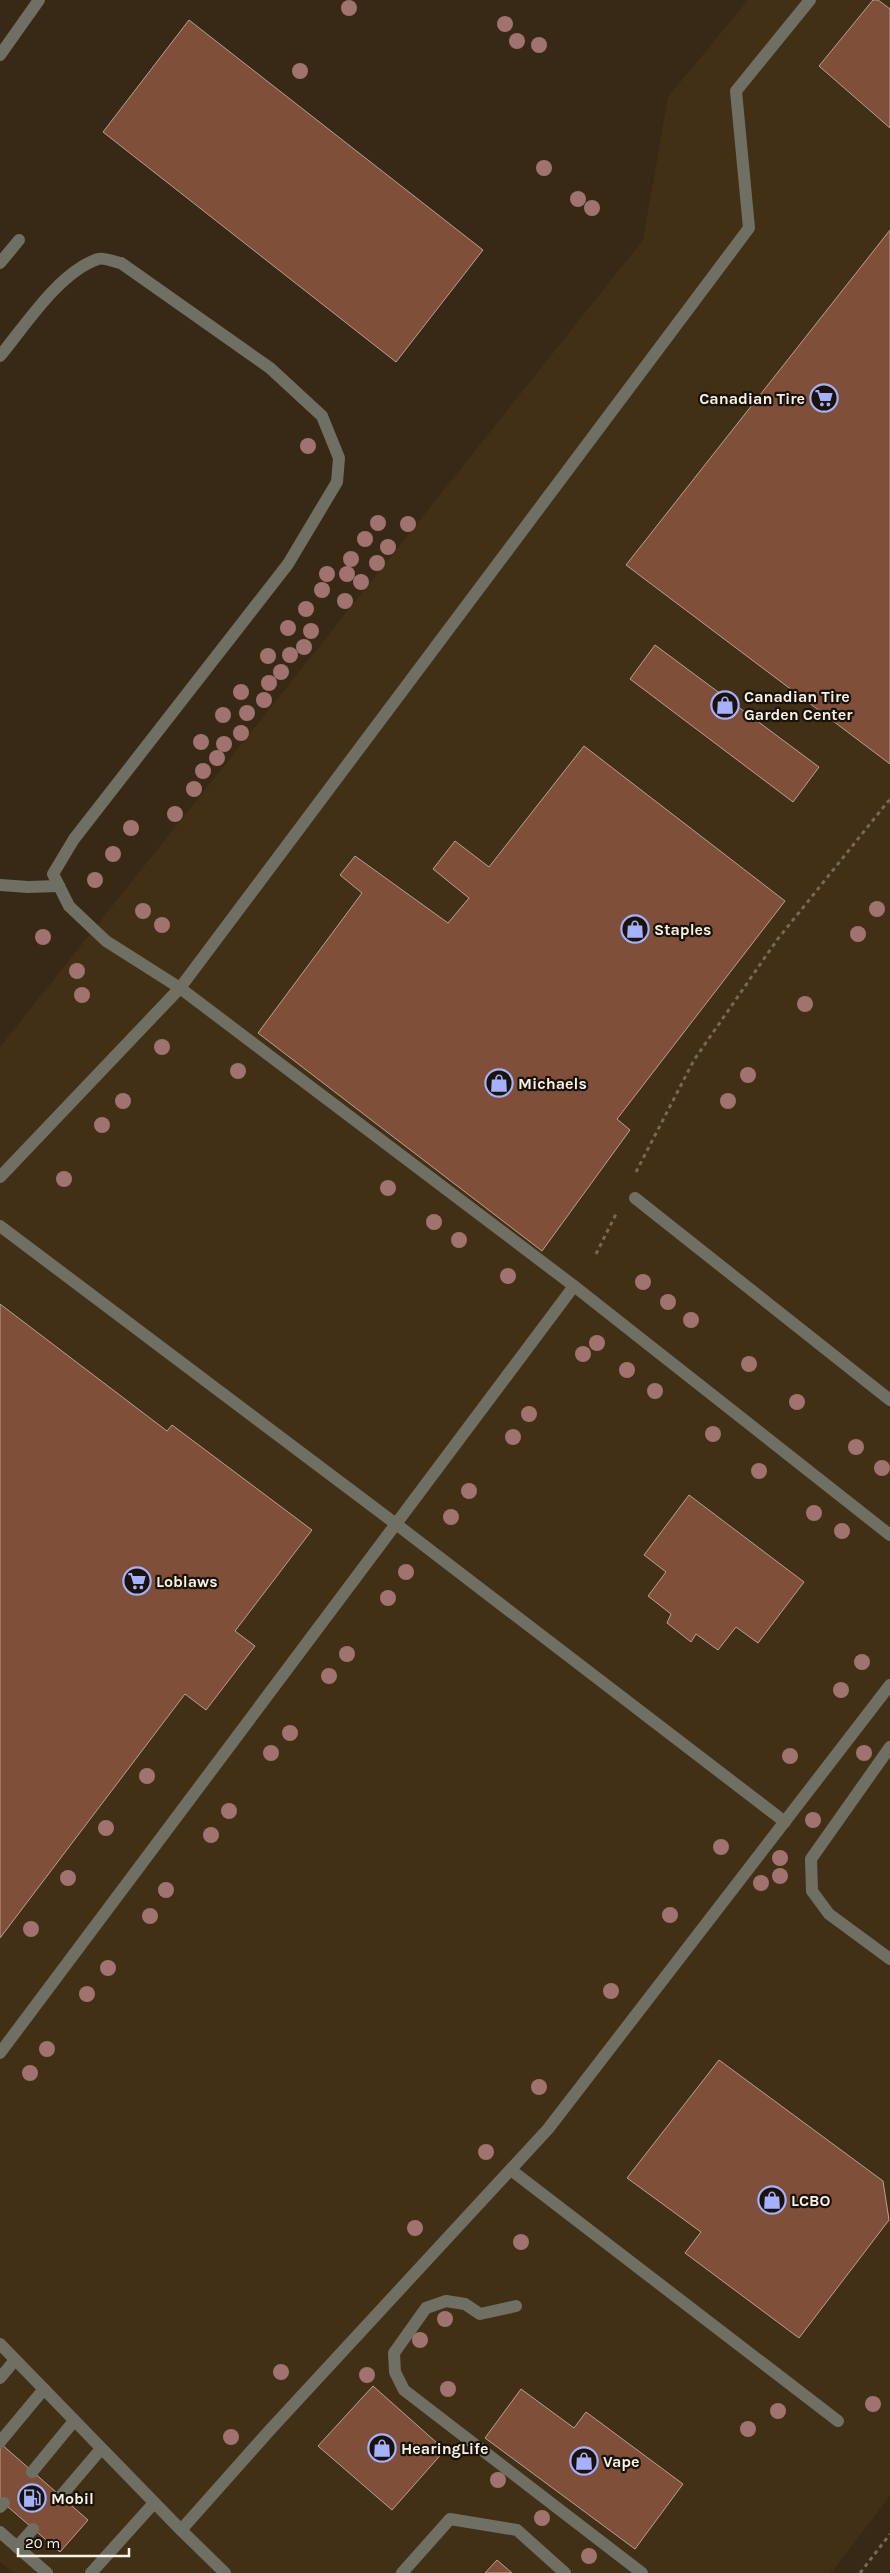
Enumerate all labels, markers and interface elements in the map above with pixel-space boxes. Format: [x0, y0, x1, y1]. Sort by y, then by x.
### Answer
supermarket icon: Canadian Tire [809, 383, 839, 413]
place label: Canadian Tire [699, 389, 805, 408]
place label: Canadian Tire Garden Center [744, 687, 853, 724]
shop icon: Canadian Tire Garden Center [710, 690, 740, 720]
shop icon: Staples [620, 914, 650, 944]
place label: Staples [654, 920, 711, 939]
shop icon: Michaels [484, 1068, 514, 1098]
place label: Michaels [518, 1074, 587, 1093]
supermarket icon: Loblaws [122, 1566, 152, 1596]
place label: Loblaws [156, 1572, 218, 1591]
shop icon: LCBO [757, 2185, 787, 2215]
place label: LCBO [791, 2191, 830, 2210]
shop icon: HearingLife [367, 2433, 397, 2463]
place label: HearingLife [401, 2439, 488, 2458]
shop icon: Vape [569, 2446, 599, 2476]
place label: Vape [603, 2452, 640, 2471]
fuel station icon: Mobil [17, 2483, 47, 2513]
place label: Mobil [51, 2489, 94, 2508]
scale bar [18, 2526, 129, 2558]
text: 20 m [25, 2534, 60, 2552]

